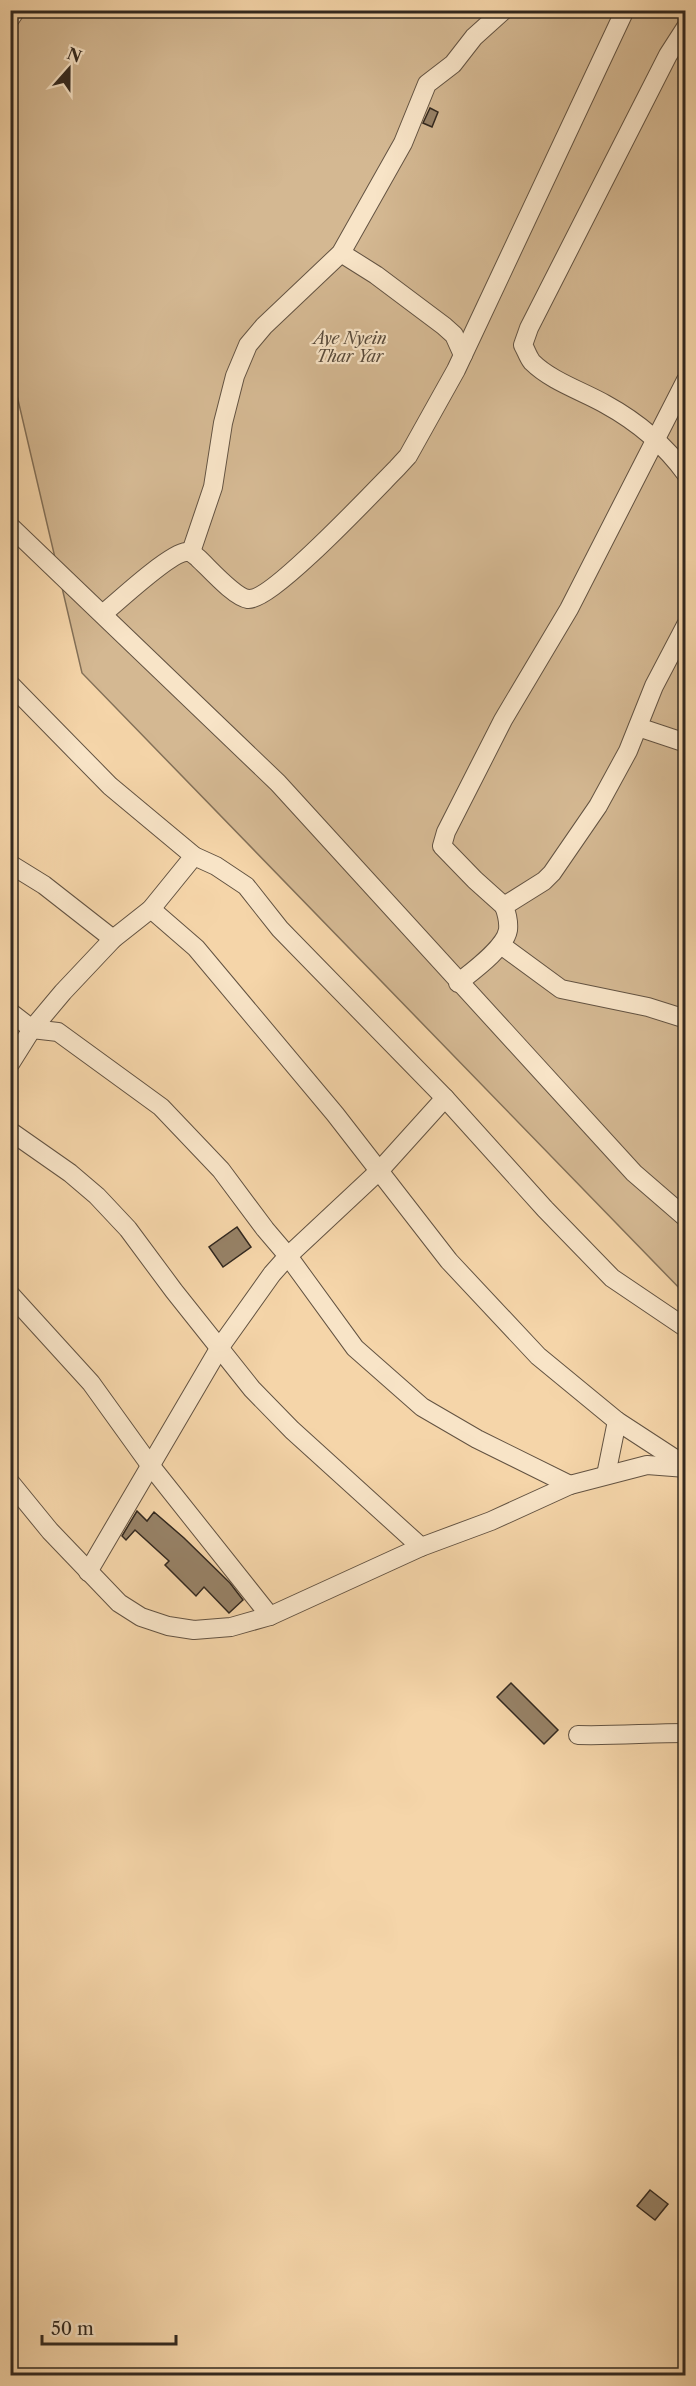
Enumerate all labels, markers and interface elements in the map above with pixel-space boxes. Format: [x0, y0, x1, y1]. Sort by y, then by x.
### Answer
north arrow [39, 39, 99, 99]
text: N [64, 43, 85, 67]
park label: Aye Nyein Thar Yar [310, 328, 387, 366]
scale bar [42, 2308, 176, 2346]
text: 50 m [51, 2318, 94, 2340]

